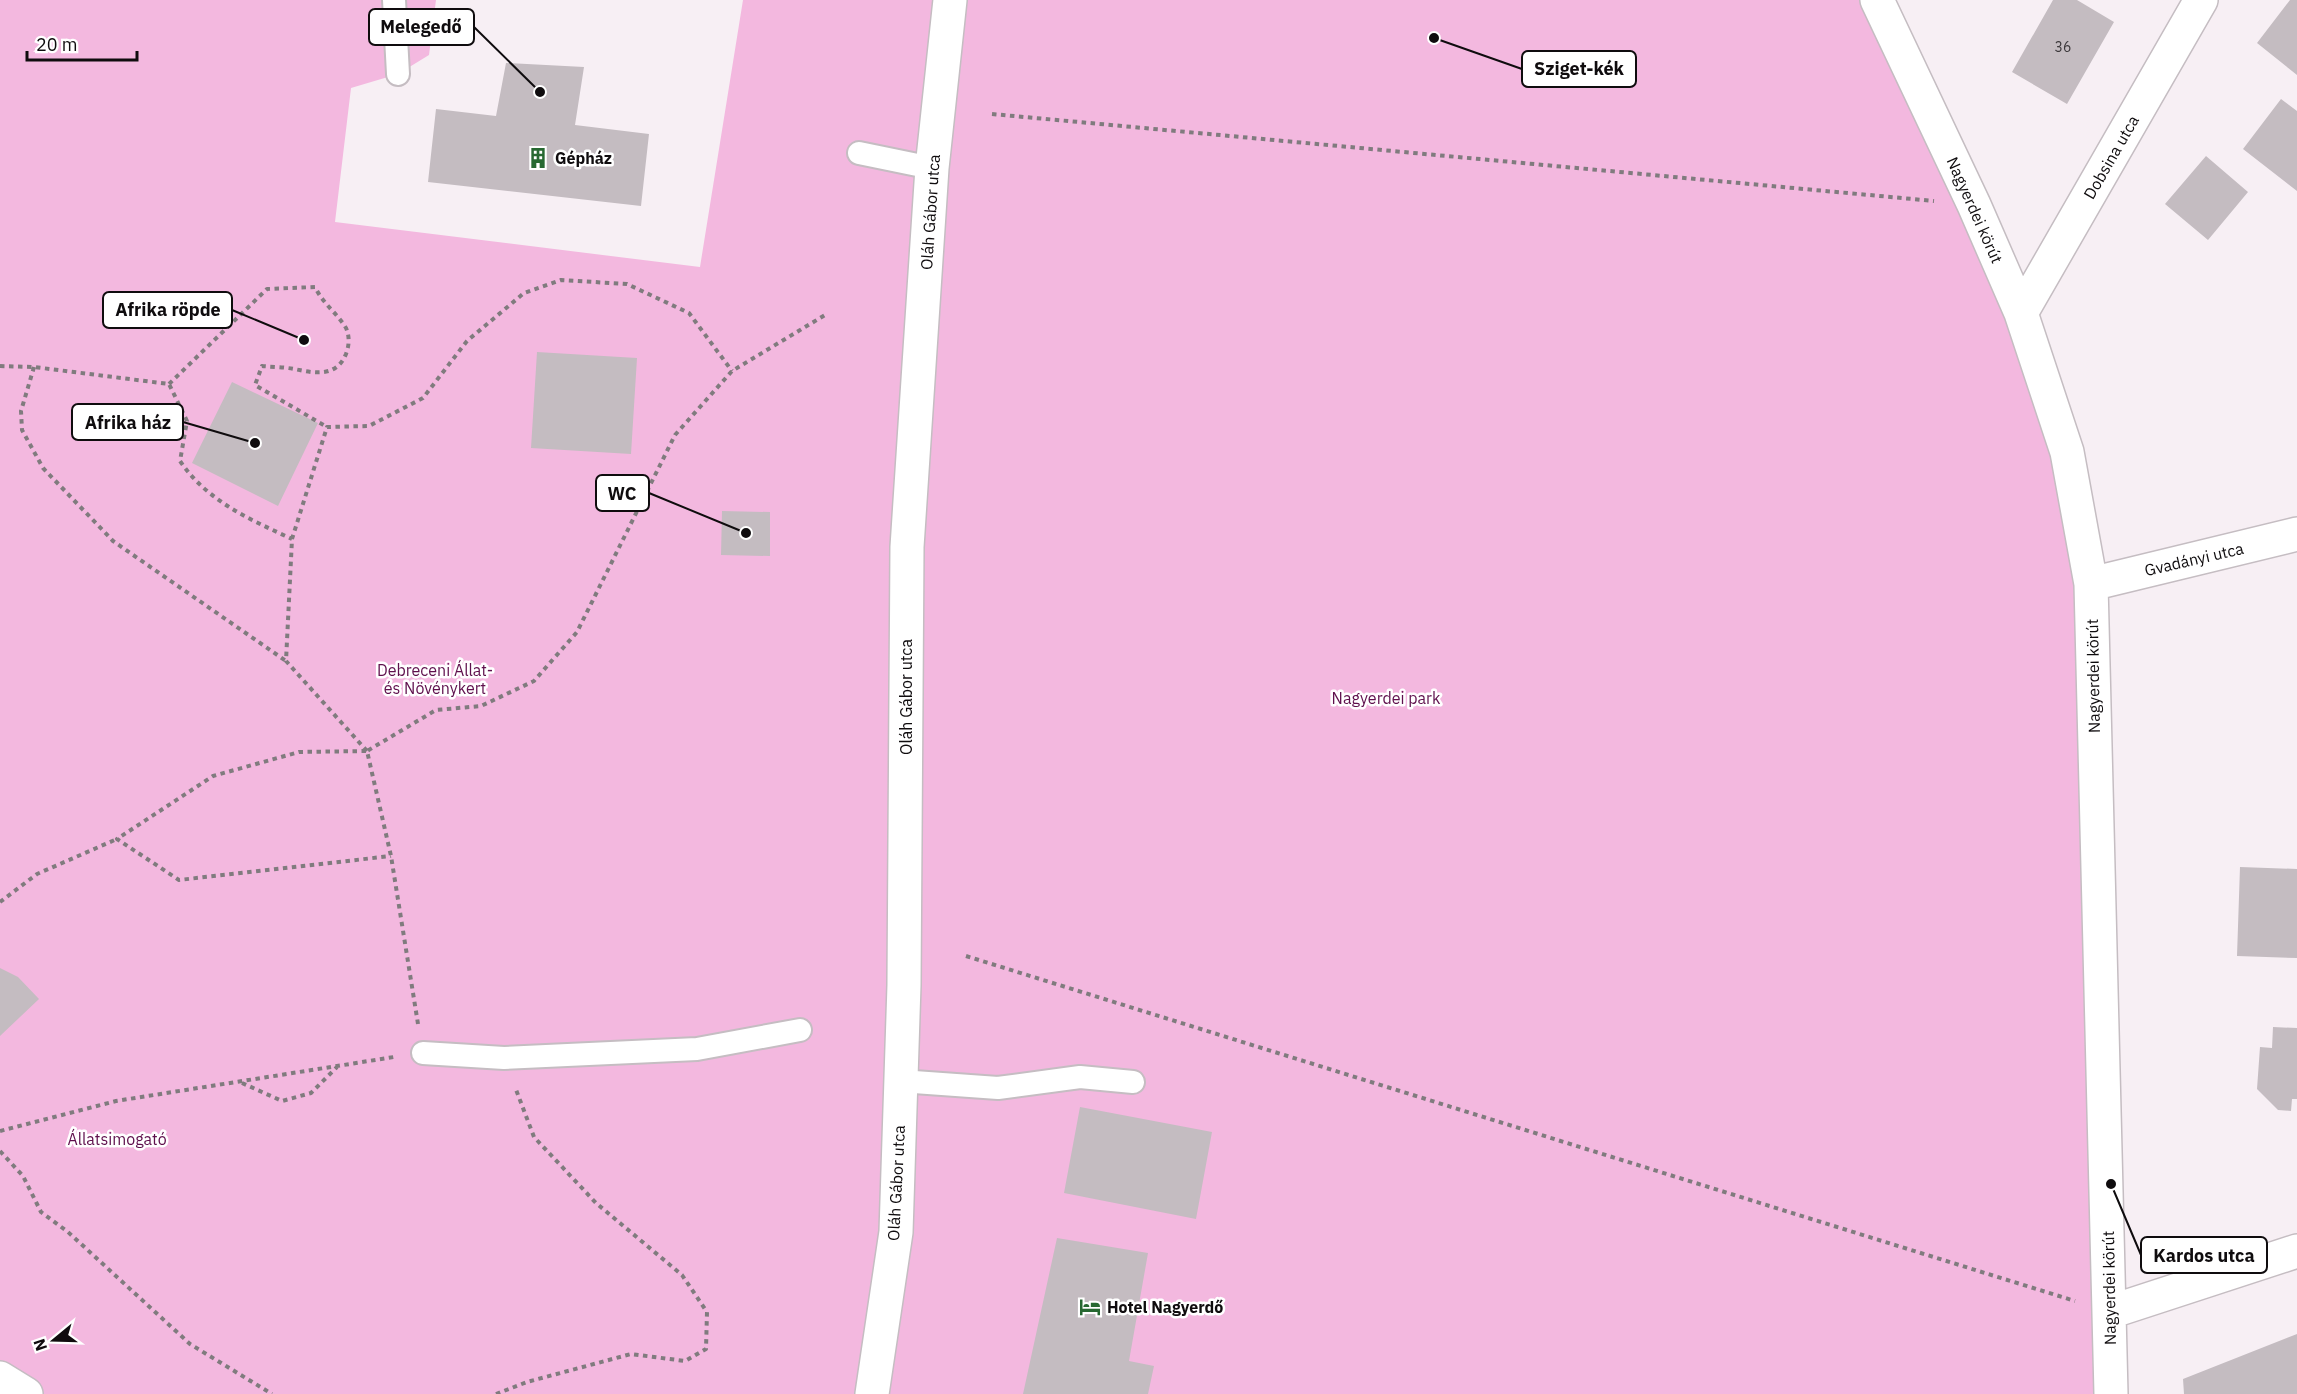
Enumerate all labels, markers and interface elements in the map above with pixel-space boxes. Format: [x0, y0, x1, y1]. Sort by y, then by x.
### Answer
callout: Melegedő [369, 9, 474, 45]
text: Melegedő [380, 15, 462, 38]
scale bar [27, 24, 136, 62]
text: 20 m [36, 33, 78, 56]
house number: 36 [2055, 38, 2071, 56]
callout: Sziget-kék [1522, 51, 1636, 87]
text: Sziget-kék [1534, 57, 1625, 80]
street label: Dobsina utca [2079, 111, 2143, 202]
building icon: Gépház [526, 146, 550, 170]
place label: Gépház [555, 148, 612, 168]
street label: Oláh Gábor utca [916, 153, 944, 270]
street label: Nagyerdei körút [1943, 154, 2007, 266]
callout: Afrika röpde [103, 292, 232, 328]
text: Afrika röpde [115, 298, 221, 321]
callout: Afrika ház [72, 404, 183, 440]
text: Afrika ház [85, 411, 171, 434]
callout: WC [596, 475, 649, 511]
text: WC [608, 482, 637, 505]
street label: Gvadányi utca [2142, 538, 2246, 580]
street label: Nagyerdei körút [2082, 619, 2104, 733]
street label: Oláh Gábor utca [896, 639, 916, 755]
park label: Debreceni Állat- és Növénykert [377, 659, 493, 698]
park label: Nagyerdei park [1332, 688, 1441, 708]
street label: Oláh Gábor utca [883, 1124, 909, 1241]
park label: Állatsimogató [67, 1128, 167, 1149]
street label: Nagyerdei körút [2098, 1231, 2120, 1345]
callout: Kardos utca [2141, 1237, 2267, 1273]
text: Kardos utca [2153, 1244, 2255, 1267]
hotel icon: Hotel Nagyerdő [1078, 1295, 1102, 1319]
place label: Hotel Nagyerdő [1107, 1297, 1223, 1317]
north arrow [24, 1310, 84, 1370]
text: N [28, 1336, 51, 1354]

